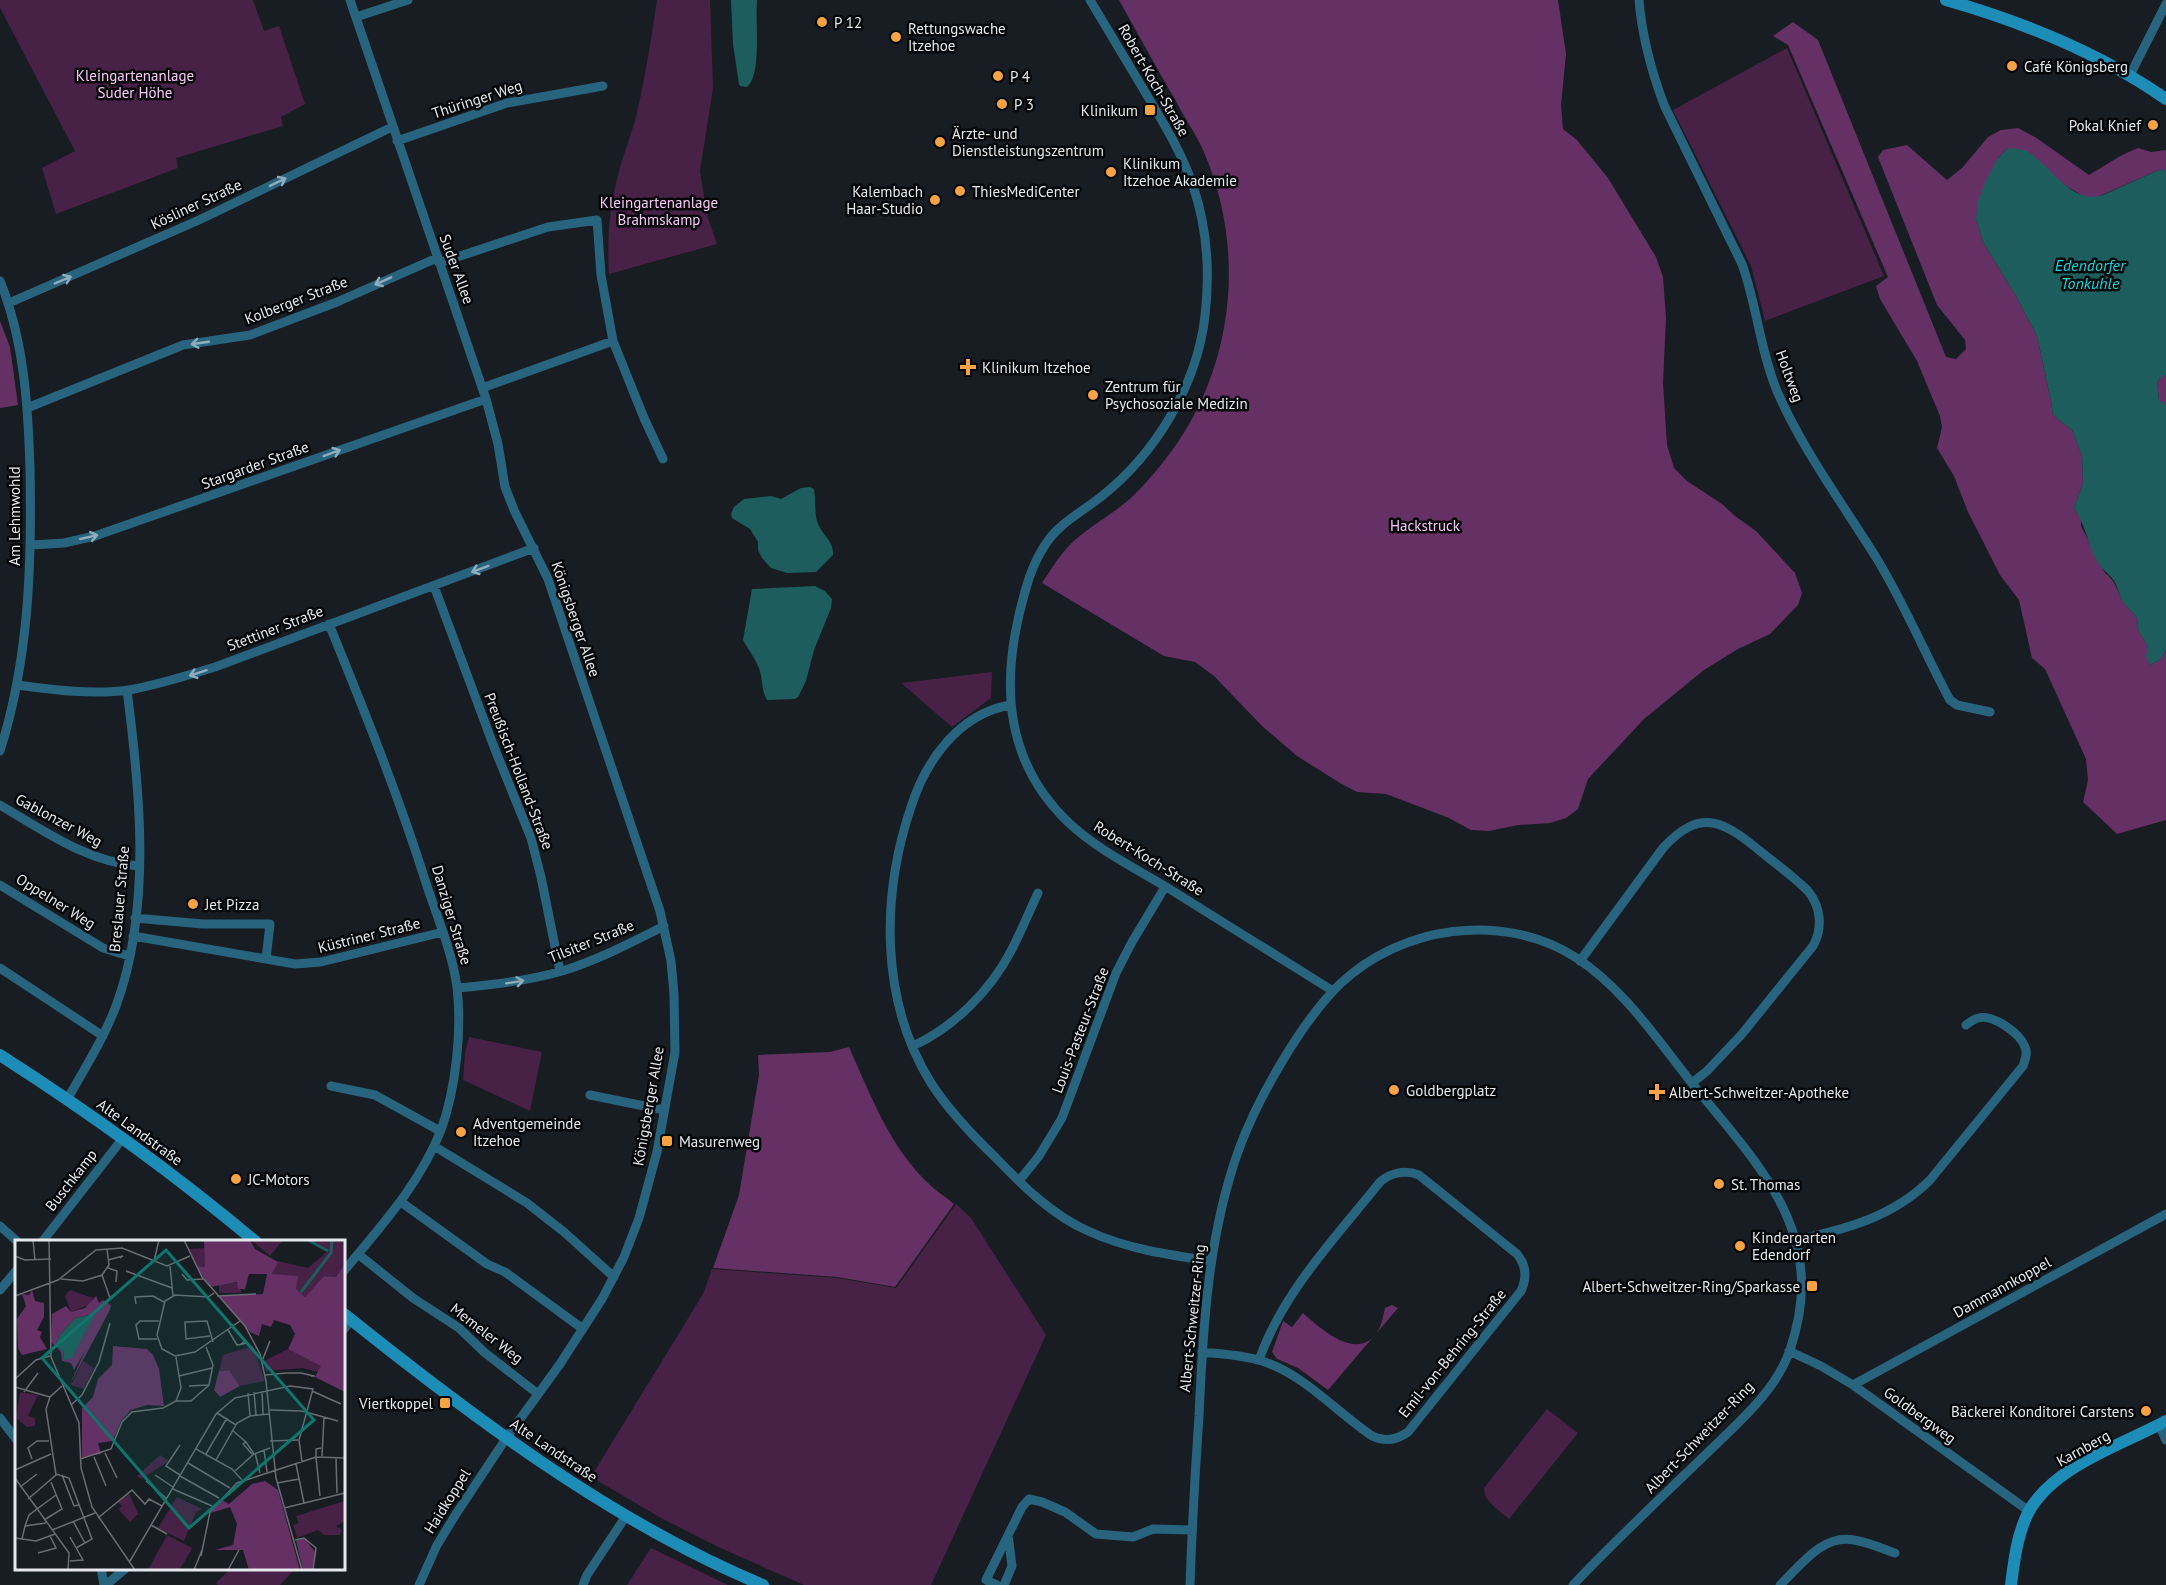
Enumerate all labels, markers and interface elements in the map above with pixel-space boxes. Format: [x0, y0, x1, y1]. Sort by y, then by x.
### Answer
place label: P 12 [834, 13, 862, 32]
marker: P 12 [815, 15, 829, 29]
place label: Rettungswache Itzehoe [908, 19, 1006, 55]
street label: Robert-Koch-Straße [1114, 20, 1194, 140]
marker: Rettungswache Itzehoe [889, 30, 903, 44]
place label: Café Königsberg [2024, 57, 2128, 76]
marker: Café Königsberg [2005, 59, 2019, 73]
park label: Kleingartenanlage Suder Höhe [76, 66, 194, 102]
place label: P 4 [1010, 67, 1030, 86]
marker: P 4 [991, 69, 1005, 83]
street label: Thüringer Weg [429, 75, 525, 123]
place label: P 3 [1014, 95, 1034, 114]
marker: P 3 [995, 97, 1009, 111]
place label: Klinikum [1081, 101, 1138, 120]
marker: Klinikum [1143, 103, 1157, 117]
place label: Pokal Knief [2069, 116, 2142, 135]
marker: Pokal Knief [2146, 118, 2160, 132]
place label: Ärzte- und Dienstleistungszentrum [952, 124, 1104, 160]
marker: Ärzte- und Dienstleistungszentrum [933, 135, 947, 149]
place label: Klinikum Itzehoe Akademie [1123, 154, 1237, 190]
marker: Klinikum Itzehoe Akademie [1104, 165, 1118, 179]
street label: Kösliner Straße [147, 175, 245, 233]
one-way arrow [269, 175, 287, 187]
place label: Kalembach Haar-Studio [846, 182, 923, 218]
place label: ThiesMediCenter [972, 182, 1080, 201]
marker: ThiesMediCenter [953, 184, 967, 198]
park label: Kleingartenanlage Brahmskamp [600, 193, 718, 229]
marker: Kalembach Haar-Studio [928, 193, 942, 207]
street label: Suder Allee [436, 231, 478, 307]
water label: Edendorfer Tonkuhle [2055, 255, 2127, 293]
street label: Kolberger Straße [242, 272, 350, 328]
one-way arrow [53, 273, 71, 285]
one-way arrow [375, 276, 393, 287]
one-way arrow [190, 338, 210, 349]
street label: Holtweg [1772, 347, 1808, 405]
marker: Klinikum Itzehoe [959, 358, 977, 376]
place label: Klinikum Itzehoe [982, 358, 1091, 377]
place label: Zentrum für Psychosoziale Medizin [1105, 377, 1248, 413]
marker: Zentrum für Psychosoziale Medizin [1086, 388, 1100, 402]
street label: Stargarder Straße [199, 437, 311, 493]
one-way arrow [323, 446, 341, 457]
street label: Am Lehmwohld [5, 466, 24, 566]
park label: Hackstruck [1390, 516, 1461, 535]
one-way arrow [79, 531, 98, 543]
street label: Königsberger Allee [547, 559, 605, 679]
one-way arrow [471, 565, 490, 576]
street label: Stettiner Straße [224, 601, 326, 655]
one-way arrow [189, 668, 208, 679]
street label: Preußisch-Holland-Straße [480, 690, 558, 852]
street label: Gablonzer Weg [12, 789, 106, 851]
street label: Robert-Koch-Straße [1090, 816, 1208, 900]
street label: Breslauer Straße [105, 845, 133, 953]
street label: Danziger Straße [428, 863, 476, 967]
street label: Oppelner Weg [13, 869, 99, 933]
place label: Jet Pizza [204, 895, 259, 914]
marker: Jet Pizza [186, 897, 200, 911]
street label: Küstriner Straße [316, 913, 422, 957]
street label: Tilsiter Straße [545, 915, 637, 967]
street label: Louis-Pasteur-Straße [1047, 964, 1113, 1096]
one-way arrow [505, 976, 524, 987]
street label: Königsberger Allee [628, 1045, 668, 1167]
place label: Goldbergplatz [1406, 1081, 1496, 1100]
marker: Goldbergplatz [1387, 1083, 1401, 1097]
place label: Albert-Schweitzer-Apotheke [1669, 1083, 1849, 1102]
marker: Albert-Schweitzer-Apotheke [1650, 1085, 1664, 1099]
street label: Alte Landstraße [93, 1095, 187, 1169]
place label: Adventgemeinde Itzehoe [473, 1114, 581, 1150]
marker: Adventgemeinde Itzehoe [454, 1125, 468, 1139]
place label: Masurenweg [679, 1132, 760, 1151]
marker: Masurenweg [660, 1134, 674, 1148]
street label: Buschkamp [41, 1145, 101, 1215]
place label: JC-Motors [247, 1170, 309, 1189]
marker: JC-Motors [229, 1172, 243, 1186]
place label: St. Thomas [1731, 1175, 1800, 1194]
marker: St. Thomas [1712, 1177, 1726, 1191]
place label: Kindergarten Edendorf [1752, 1228, 1836, 1264]
marker: Kindergarten Edendorf [1733, 1239, 1747, 1253]
inset map [15, 1240, 345, 1570]
street label: Albert-Schweitzer-Ring [1175, 1243, 1209, 1393]
street label: Dammannkoppel [1950, 1252, 2055, 1322]
place label: Albert-Schweitzer-Ring/Sparkasse [1582, 1277, 1800, 1296]
marker: Albert-Schweitzer-Ring/Sparkasse [1805, 1279, 1819, 1293]
street label: Emil-von-Behring-Straße [1394, 1285, 1510, 1421]
street label: Memeler Weg [447, 1299, 527, 1367]
street label: Albert-Schweitzer-Ring [1641, 1377, 1757, 1497]
street label: Goldbergweg [1880, 1382, 1960, 1448]
place label: Viertkoppel [358, 1394, 434, 1413]
marker: Viertkoppel [438, 1396, 452, 1410]
place label: Bäckerei Konditorei Carstens [1951, 1402, 2134, 1421]
marker: Bäckerei Konditorei Carstens [2139, 1404, 2153, 1418]
street label: Alte Landstraße [507, 1414, 601, 1486]
street label: Karnberg [2053, 1426, 2113, 1470]
street label: Haidkoppel [420, 1465, 475, 1537]

